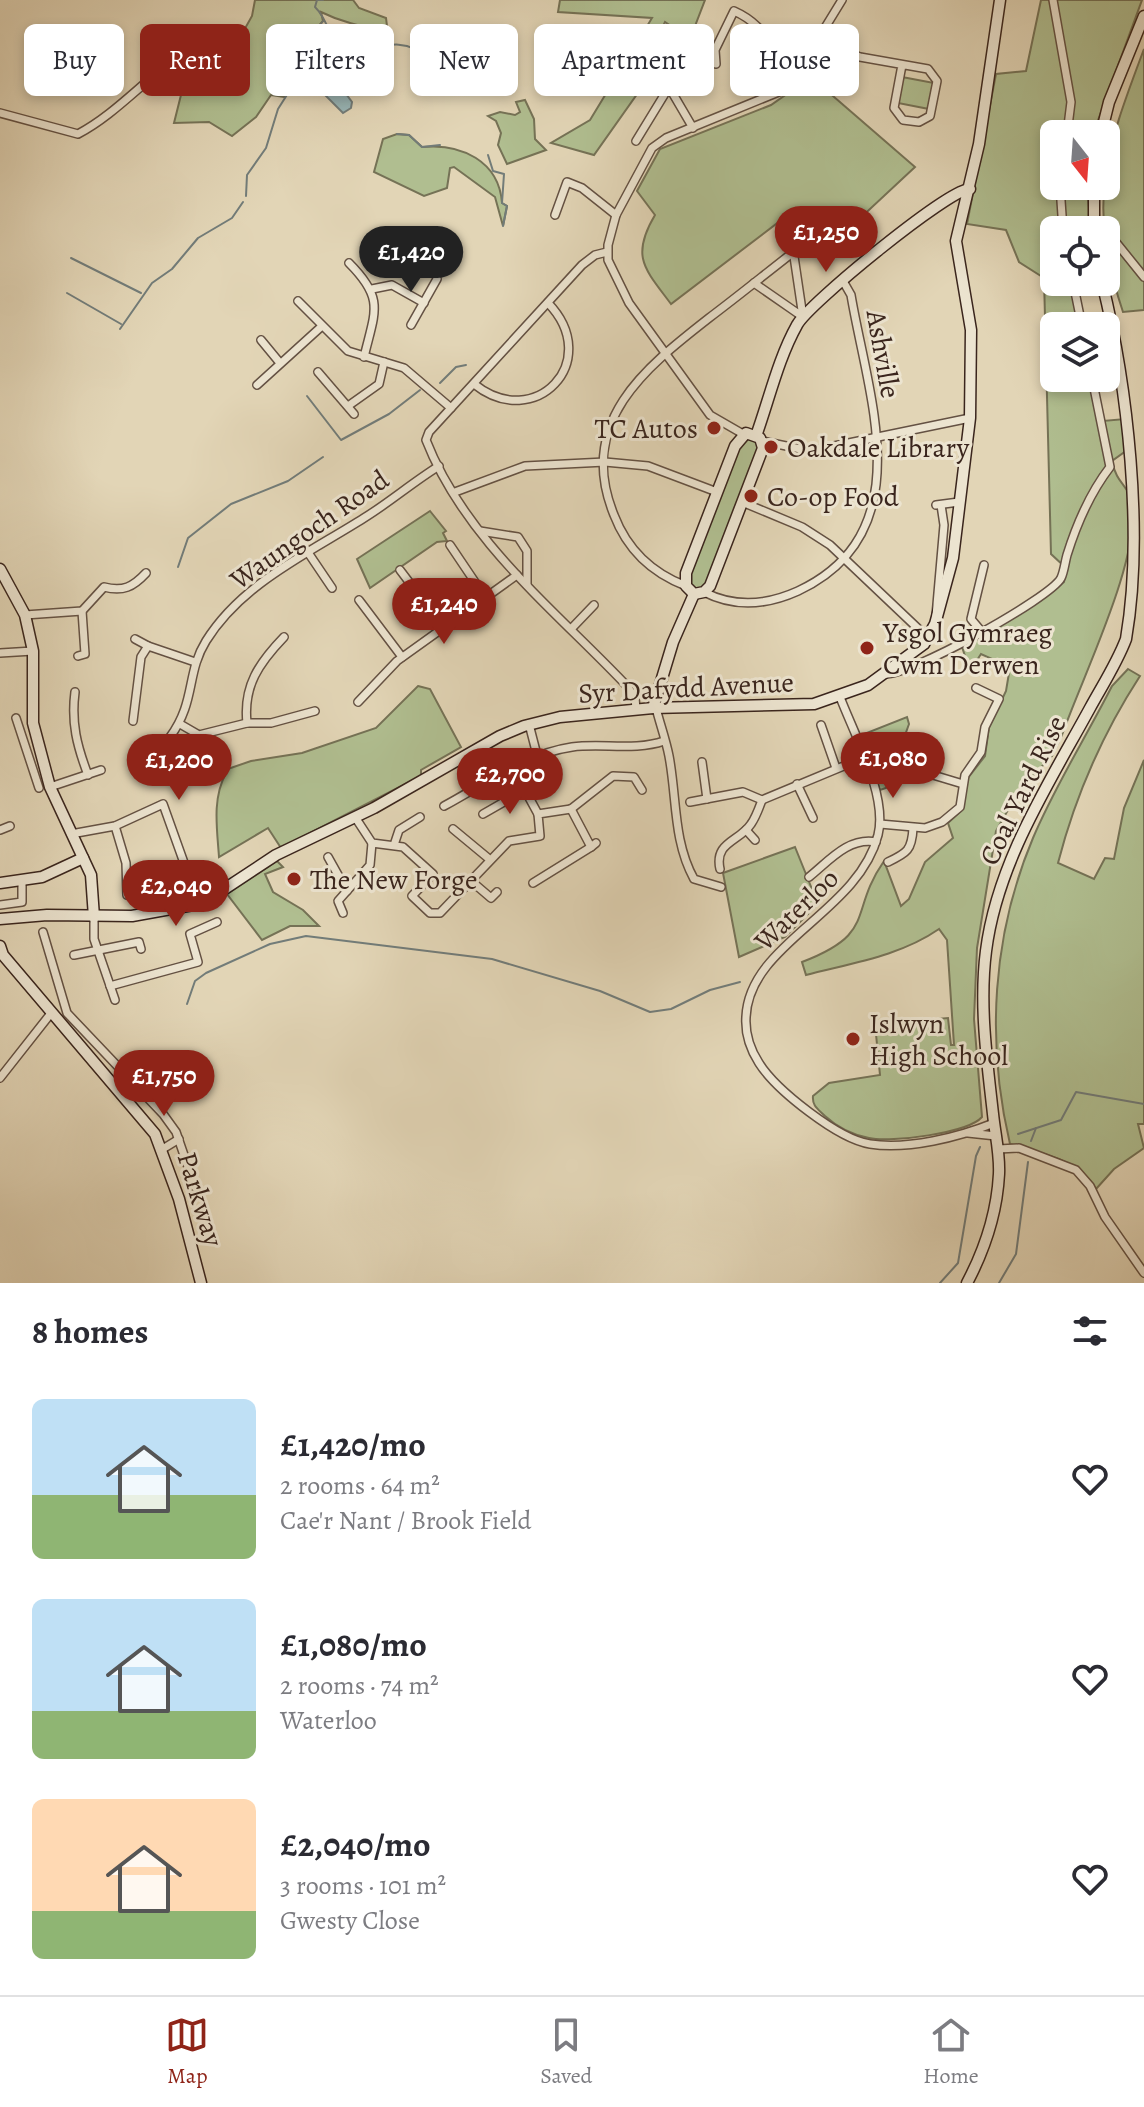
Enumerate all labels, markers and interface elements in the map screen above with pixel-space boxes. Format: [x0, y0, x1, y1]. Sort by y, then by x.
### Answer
chip: Buy [24, 24, 124, 96]
chip: Rent [140, 24, 250, 96]
chip: Filters [266, 24, 394, 96]
chip: New [410, 24, 518, 96]
chip: Apartment [534, 24, 714, 96]
chip: House [730, 24, 859, 96]
north arrow [1040, 120, 1120, 200]
map controls [1040, 120, 1120, 392]
pin: £1,250 [761, 206, 891, 274]
text: £1,250 [793, 214, 859, 249]
button: locate [1040, 216, 1120, 296]
pin: £1,420 [346, 226, 476, 294]
text: £1,420 [377, 234, 445, 269]
street label: Ashville [856, 306, 909, 401]
button: layers [1040, 312, 1120, 392]
place label: TC Autos [595, 410, 698, 448]
marker: TC Autos [705, 419, 723, 437]
place label: Oakdale Library [787, 429, 970, 467]
marker: Oakdale Library [762, 438, 780, 456]
street label: Waungoch Road [222, 460, 397, 599]
place label: Co-op Food [767, 478, 900, 516]
marker: Co-op Food [742, 487, 760, 505]
pin: £1,240 [379, 578, 509, 646]
text: £1,240 [410, 586, 478, 621]
place label: Ysgol Gymraeg Cwm Derwen [882, 614, 1052, 684]
marker: Ysgol Gymraeg Cwm Derwen [858, 639, 876, 657]
street label: Syr Dafydd Avenue [577, 663, 795, 713]
street label: Coal Yard Rise [970, 709, 1076, 872]
pin: £1,080 [828, 732, 958, 800]
pin: £1,200 [114, 734, 244, 802]
text: £1,080 [859, 740, 927, 775]
text: £1,200 [145, 742, 213, 777]
pin: £2,700 [445, 748, 575, 816]
text: £2,700 [475, 756, 545, 791]
pin: £2,040 [111, 860, 241, 928]
street label: Waterloo [745, 860, 847, 960]
place label: The New Forge [310, 861, 478, 899]
text: £2,040 [140, 868, 212, 903]
marker: The New Forge [285, 870, 303, 888]
place label: Islwyn High School [869, 1005, 1008, 1075]
marker: Islwyn High School [844, 1030, 862, 1048]
pin: £1,750 [99, 1050, 229, 1118]
text: £1,750 [131, 1058, 197, 1093]
street label: Parkway [168, 1147, 233, 1252]
text: 8 homes [32, 1308, 148, 1355]
icon: filters [1068, 1309, 1112, 1353]
text: £1,420/mo [280, 1421, 426, 1468]
icon: home [96, 1431, 192, 1527]
icon: heart [1068, 1457, 1112, 1501]
text: 2 rooms · 64 m² [280, 1468, 440, 1503]
text: Cae'r Nant / Brook Field [280, 1503, 531, 1538]
text: £1,080/mo [280, 1621, 427, 1668]
icon: home [96, 1631, 192, 1727]
icon: heart [1068, 1657, 1112, 1701]
text: 2 rooms · 74 m² [280, 1668, 439, 1703]
text: Waterloo [280, 1703, 377, 1738]
text: £2,040/mo [280, 1821, 431, 1868]
icon: home [96, 1831, 192, 1927]
icon: heart [1068, 1857, 1112, 1901]
text: 3 rooms · 101 m² [280, 1868, 446, 1903]
text: Gwesty Close [280, 1903, 420, 1938]
tab: Map [165, 2013, 209, 2091]
tab: Saved [540, 2013, 592, 2091]
tab: Home [923, 2013, 979, 2091]

